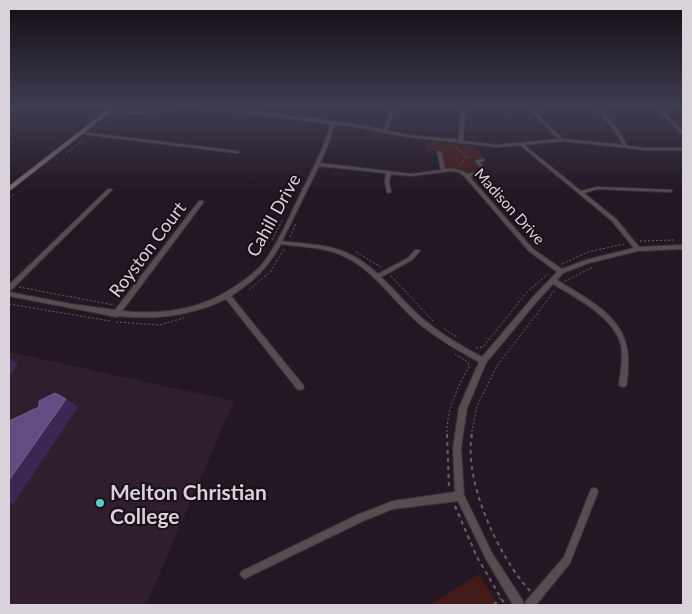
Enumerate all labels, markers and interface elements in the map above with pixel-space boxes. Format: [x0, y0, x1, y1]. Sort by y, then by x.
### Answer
street label: Madison Drive [471, 164, 549, 248]
street label: Cahill Drive [241, 170, 305, 260]
street label: Royston Court [104, 196, 190, 301]
place label: Melton Christian College [110, 479, 267, 528]
marker: Melton Christian College [94, 497, 106, 509]

